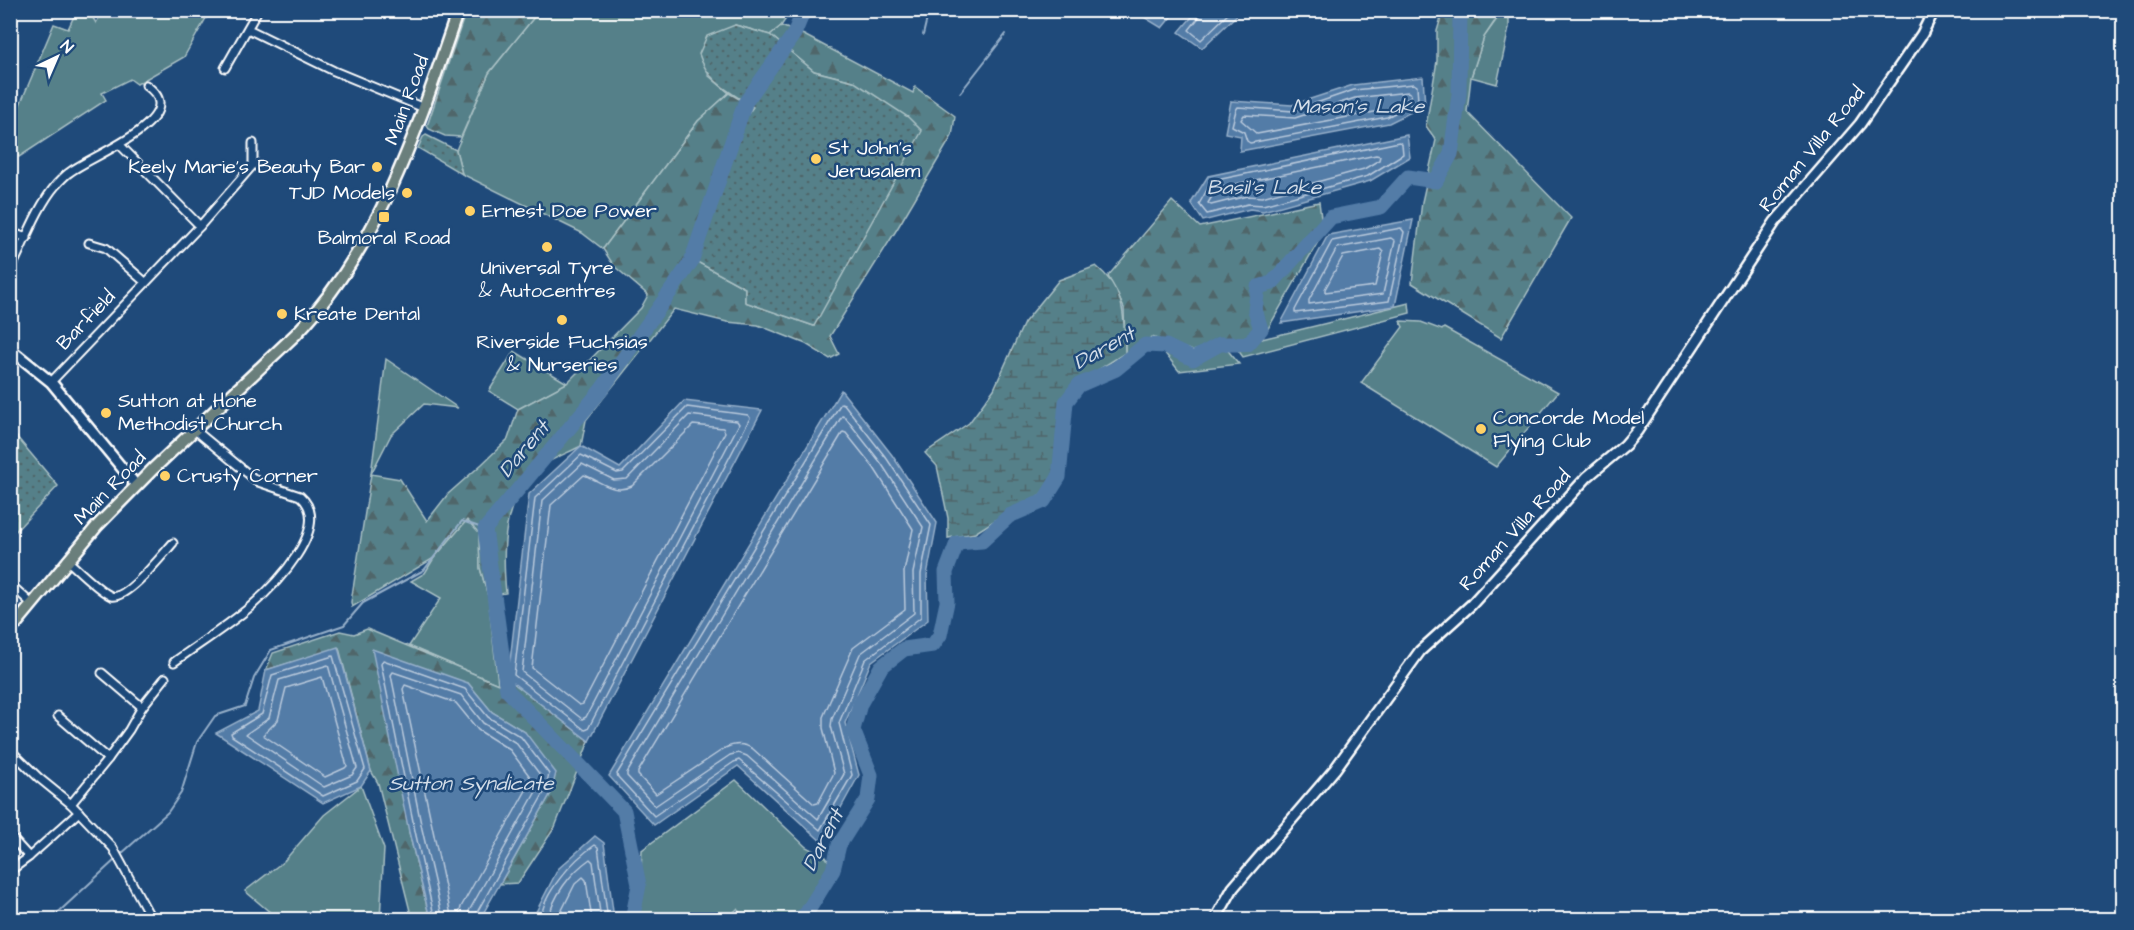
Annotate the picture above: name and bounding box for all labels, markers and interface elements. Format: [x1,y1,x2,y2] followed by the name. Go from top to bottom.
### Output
[27,27,87,87] north arrow
[55,36,78,58] text: N
[378,51,436,149] street label: Main Road
[1752,80,1872,218] street label: Roman Villa Road
[1292,92,1426,121] water label: Mason's Lake
[828,134,921,185] place label: St John's Jerusalem
[809,152,823,166] marker: St John's Jerusalem
[128,153,365,182] place label: Keely Marie's Beauty Bar
[370,160,384,174] marker: Keely Marie's Beauty Bar
[1207,173,1323,202] water label: Basil's Lake
[289,179,395,207] place label: TJD Models
[400,186,414,200] marker: TJD Models
[482,197,657,225] place label: Ernest Doe Power
[463,204,477,218] marker: Ernest Doe Power
[377,210,391,224] marker: Balmoral Road
[318,224,450,252] place label: Balmoral Road
[540,240,554,254] marker: Universal Tyre & Autocentres
[478,254,616,305] place label: Universal Tyre & Autocentres
[50,283,122,357] street label: Barfield
[294,300,420,328] place label: Kreate Dental
[275,307,289,321] marker: Kreate Dental
[555,313,569,327] marker: Riverside Fuchsias & Nurseries
[1068,318,1142,377] water label: Darent
[476,328,648,379] place label: Riverside Fuchsias & Nurseries
[118,387,282,438] place label: Sutton at Hone Methodist Church
[1493,404,1644,456] place label: Concorde Model Flying Club
[99,406,113,420] marker: Sutton at Hone Methodist Church
[492,412,558,484] water label: Darent
[1474,422,1488,436] marker: Concorde Model Flying Club
[67,445,153,531] street label: Main Road
[177,462,318,491] place label: Crusty Corner
[1453,463,1577,597] street label: Roman Villa Road
[158,469,172,483] marker: Crusty Corner
[388,769,555,799] water label: Sutton Syndicate
[795,802,852,876] water label: Darent

